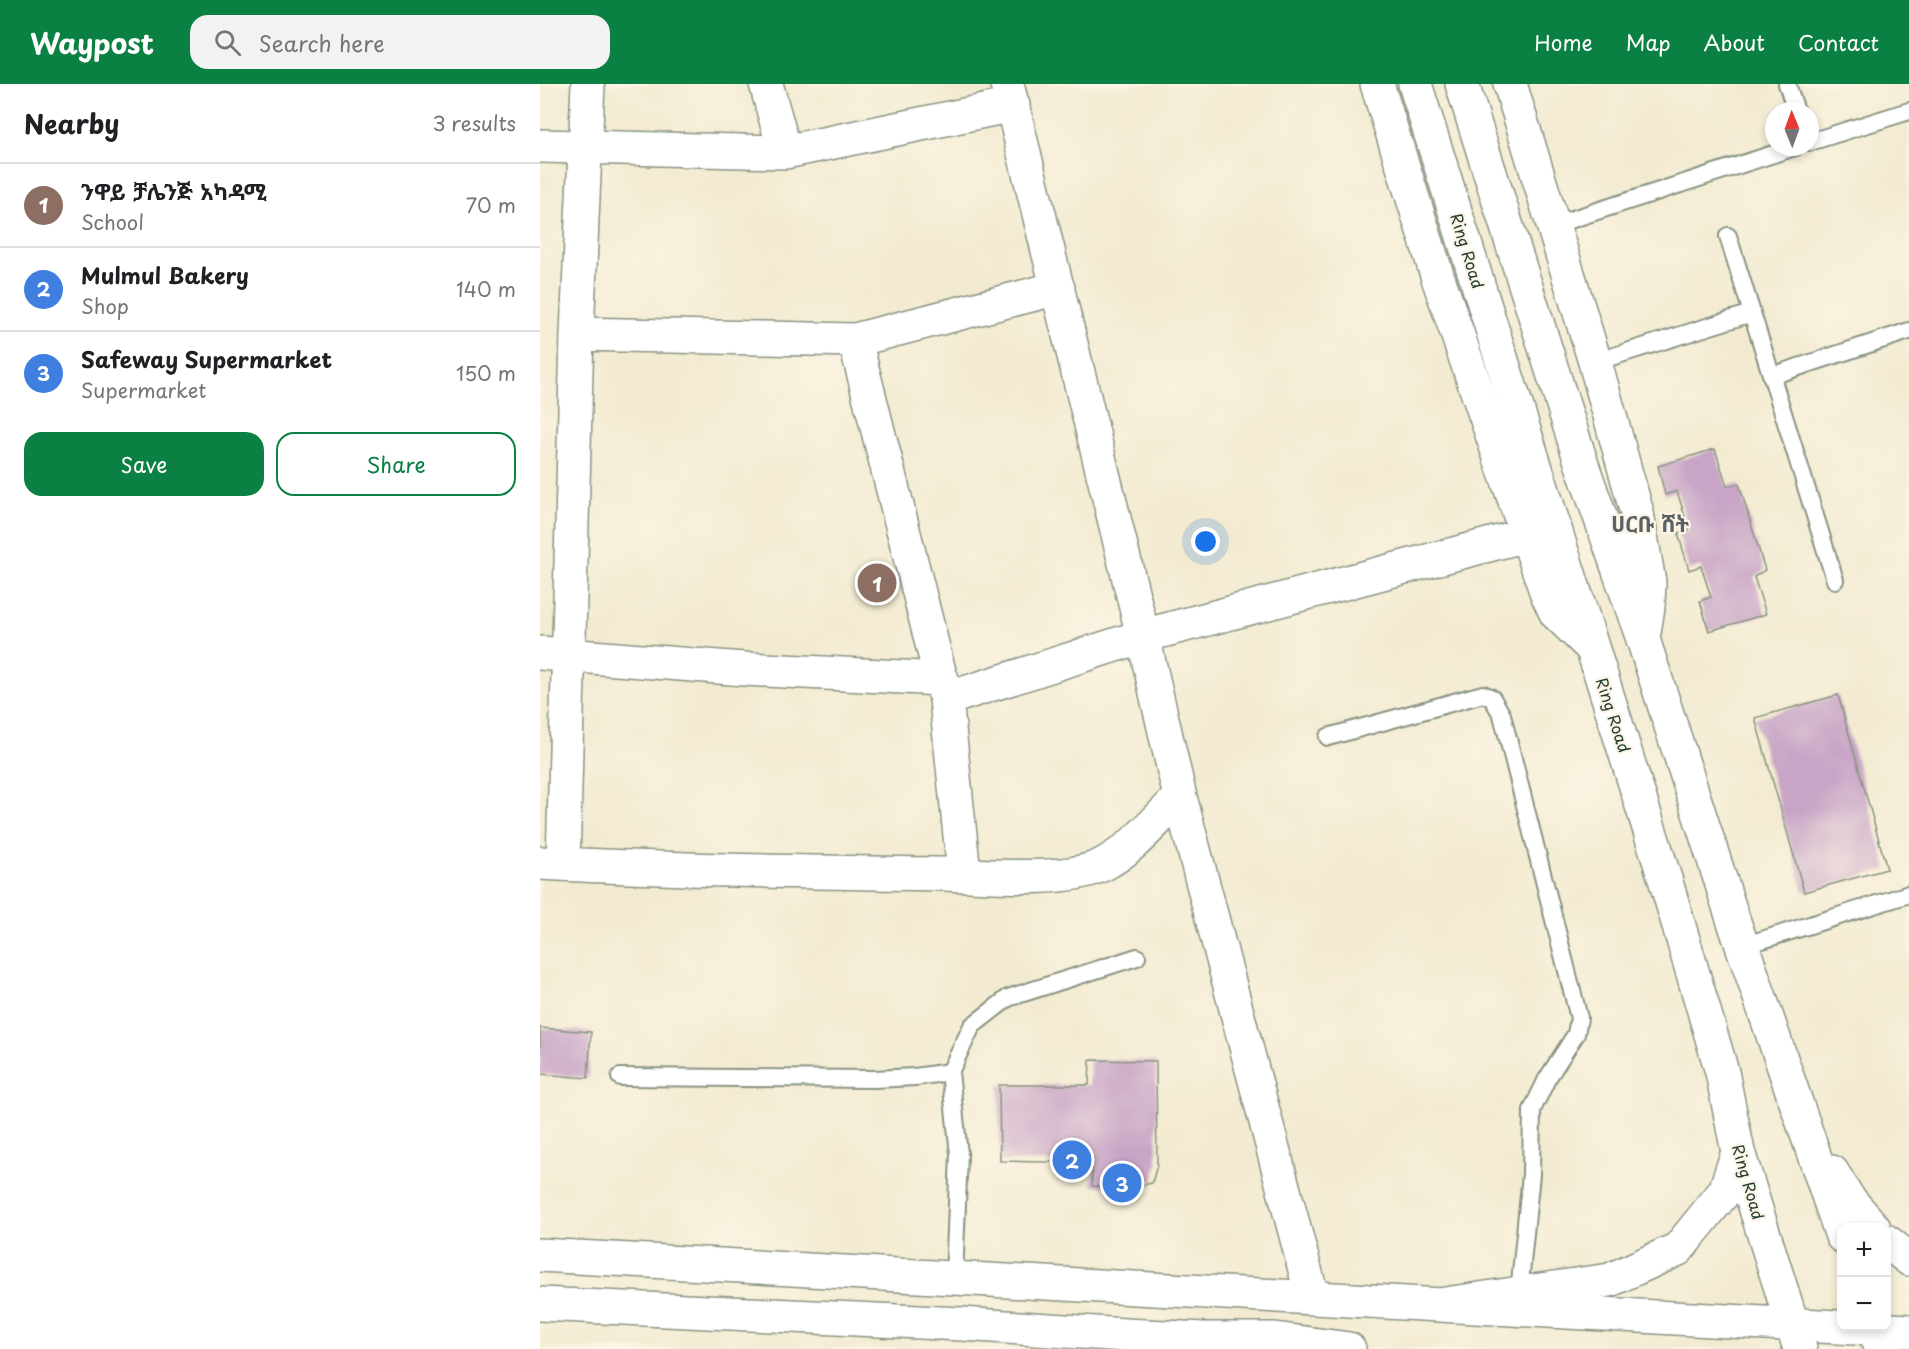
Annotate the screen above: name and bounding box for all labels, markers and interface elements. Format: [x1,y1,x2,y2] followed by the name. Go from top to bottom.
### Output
[190,15,610,69] search box
[30,21,154,64] text: Waypost
[211,26,244,59] icon: search
[259,26,385,59] text: Search here
[1534,26,1593,58] text: Home
[1626,26,1671,58] text: Map
[1704,26,1765,58] text: About
[1798,26,1879,58] text: Contact
[1765,102,1819,156] north arrow
[24,104,119,143] text: Nearby
[433,108,516,138] text: 3 results
[81,174,267,207] text: ንዋይ ቻሌንጅ አካዳሚ
[39,190,48,220] text: 1
[466,190,516,220] text: 70 m
[81,207,144,237] text: School
[1445,210,1491,291] street label: Ring Road
[81,258,249,291] text: Mulmul Bakery
[36,274,51,304] text: 2
[456,274,516,304] text: 140 m
[81,291,129,321] text: Shop
[81,342,332,375] text: Safeway Supermarket
[37,358,50,388] text: 3
[456,358,516,388] text: 150 m
[81,375,207,405] text: Supermarket
[24,432,264,496] button: Save
[276,432,516,496] button: Share
[1611,506,1689,539] district label: ሀርቡ ሸት
[1191,527,1220,556] your location
[858,560,896,606] pin: 1
[1591,674,1637,755] street label: Ring Road
[1052,1138,1092,1182] pin: 2
[1727,1141,1771,1222] street label: Ring Road
[1102,1160,1142,1206] pin: 3
[1837,1223,1891,1331] map controls
[1837,1223,1891,1277] button: +
[1837,1277,1891,1331] button: −

